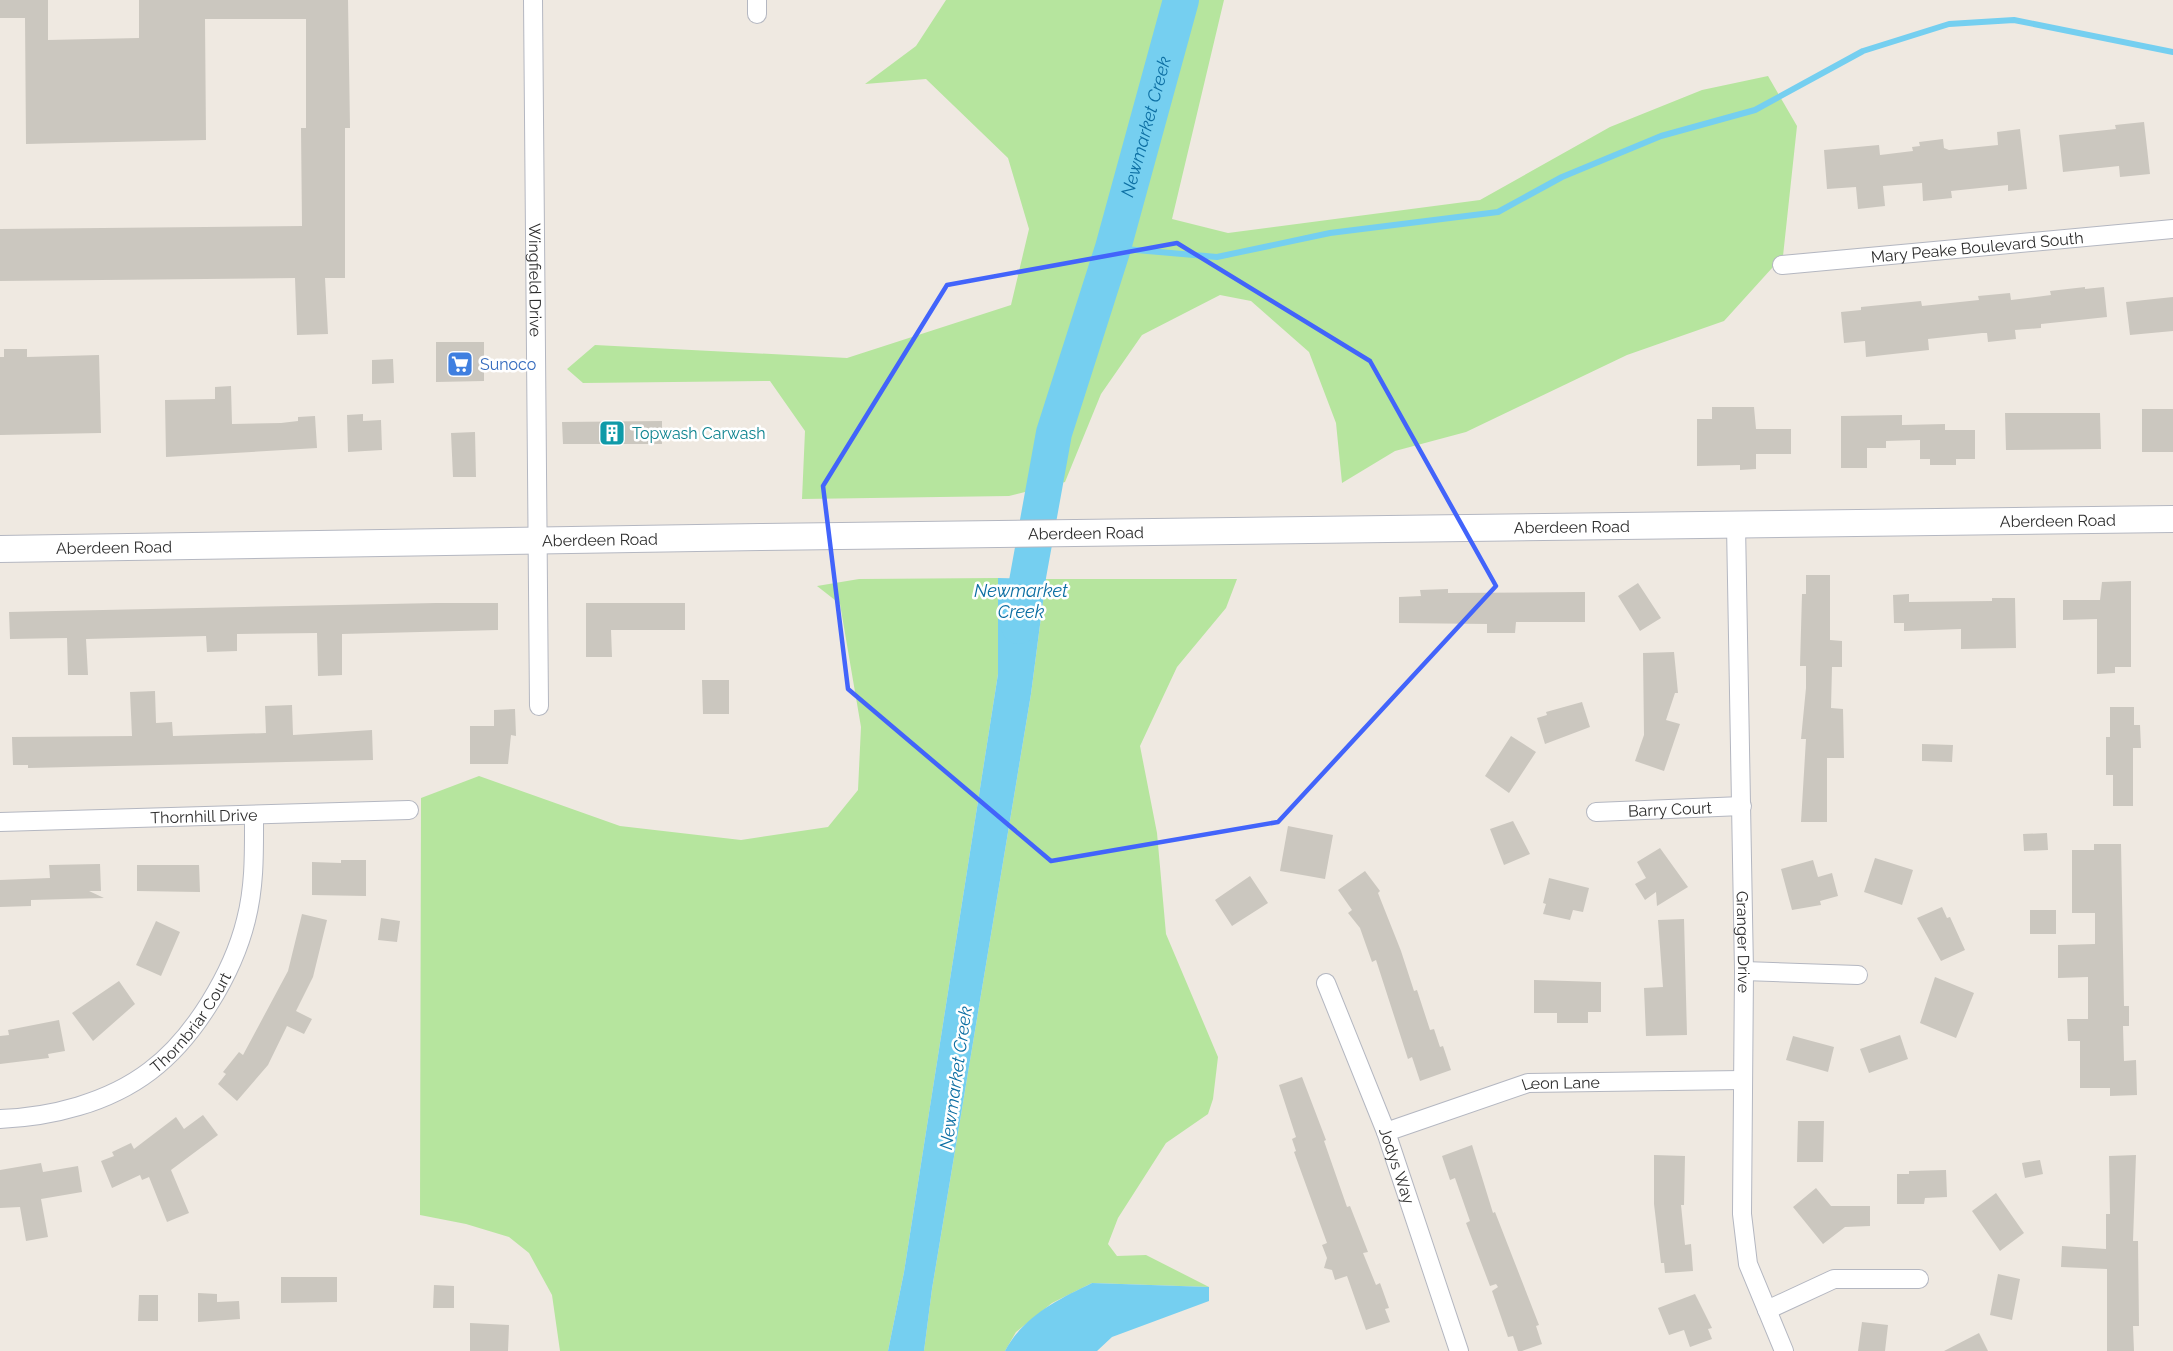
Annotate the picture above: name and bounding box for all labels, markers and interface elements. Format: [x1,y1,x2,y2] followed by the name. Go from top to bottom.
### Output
[1116,54,1175,199] water label: Newmarket Creek
[525,223,545,337] street label: Wingfield Drive
[1870,228,2084,267] street label: Mary Peake Boulevard South
[445,349,475,379] supermarket icon: Sunoco
[480,355,536,374] place label: Sunoco
[597,418,627,448] building icon: Topwash Carwash
[632,424,766,443] place label: Topwash Carwash
[2000,511,2116,531] street label: Aberdeen Road
[1514,517,1630,537] street label: Aberdeen Road
[1028,523,1144,544] street label: Aberdeen Road
[542,530,658,550] street label: Aberdeen Road
[56,537,172,558] street label: Aberdeen Road
[974,580,1068,622] water label: Newmarket Creek
[1628,798,1713,821] street label: Barry Court
[150,805,258,828] street label: Thornhill Drive
[1733,891,1753,993] street label: Granger Drive
[147,969,235,1077] street label: Thornbriar Court
[935,1004,976,1151] water label: Newmarket Creek
[1519,1073,1600,1095] street label: Leon Lane
[1375,1124,1418,1207] street label: Jodys Way

